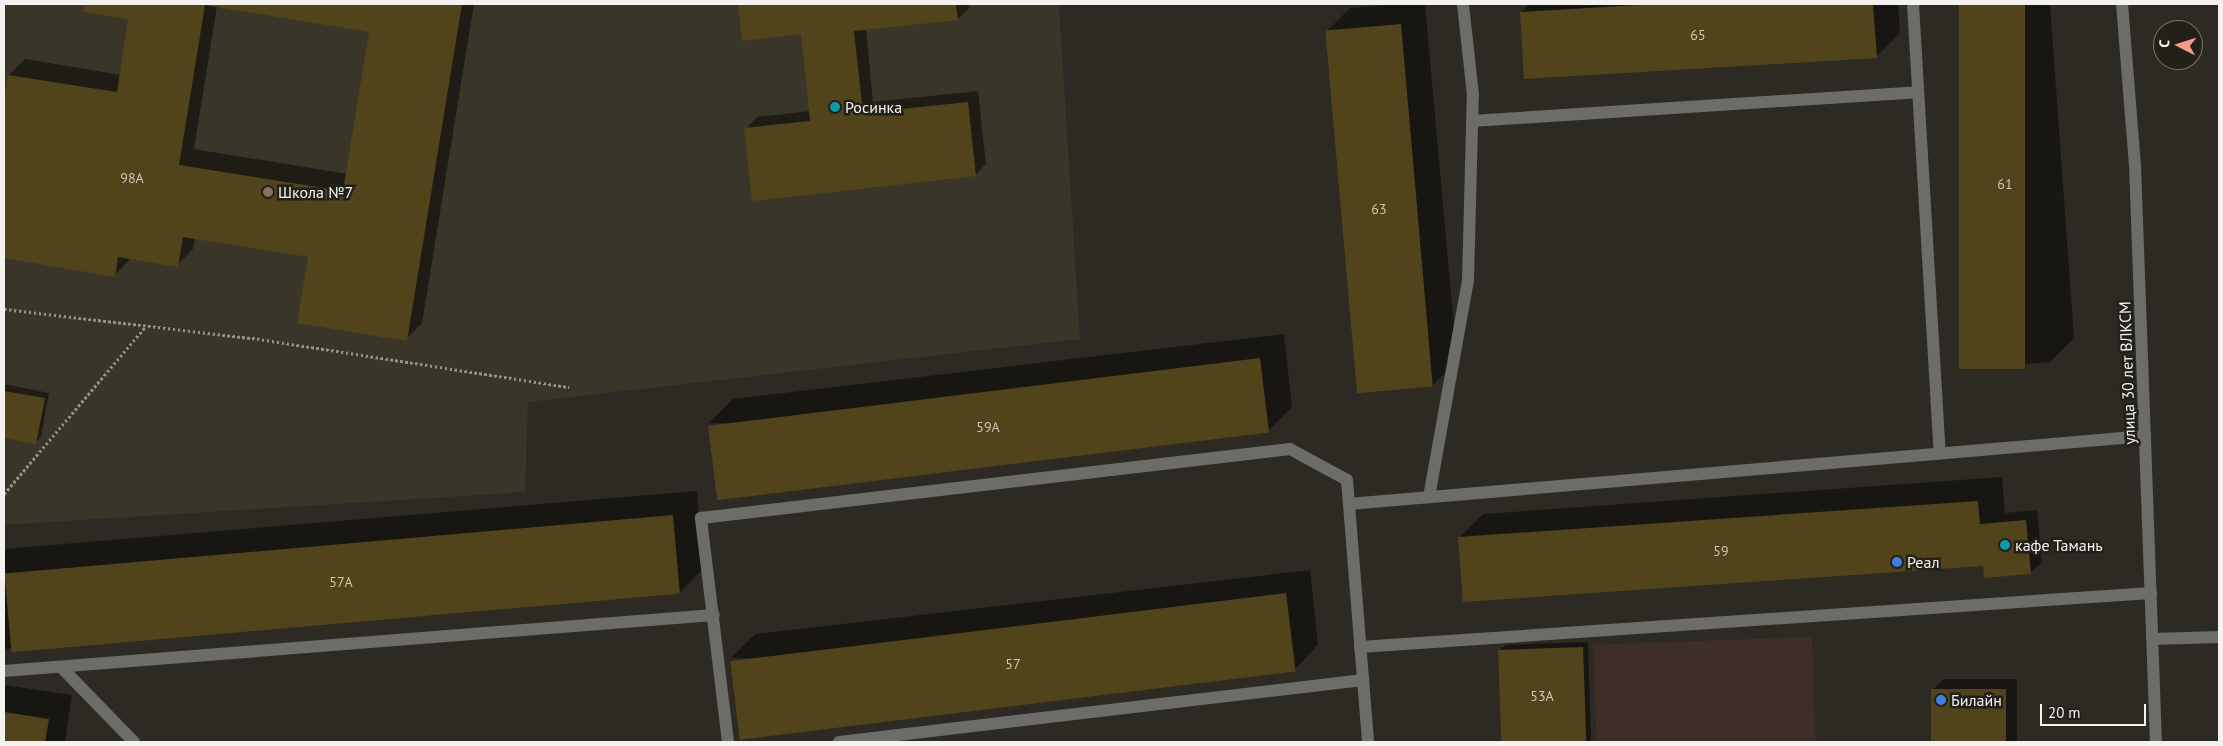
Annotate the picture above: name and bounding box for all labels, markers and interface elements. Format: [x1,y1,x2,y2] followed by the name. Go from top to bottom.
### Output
[2153,20,2203,70] north arrow
[1690,27,1706,43] house number: 65
[2155,39,2173,48] text: С
[845,97,902,117] place label: Росинка
[829,101,841,113] marker: Росинка
[120,170,144,186] house number: 98А
[1997,176,2013,192] house number: 61
[278,182,353,202] place label: Школа №7
[262,186,274,198] marker: Школа №7
[1371,201,1387,217] house number: 63
[2115,301,2139,445] street label: улица 30 лет ВЛКСМ
[976,419,1000,435] house number: 59А
[2015,535,2103,555] place label: кафе Тамань
[1999,539,2011,551] marker: кафе Тамань
[1713,543,1729,559] house number: 59
[1907,552,1939,572] place label: Реал
[1891,556,1903,568] marker: Реал
[329,574,353,590] house number: 57А
[1005,656,1021,672] house number: 57
[1530,688,1554,704] house number: 53А
[1951,690,2002,710] place label: Билайн
[1935,694,1947,706] marker: Билайн
[2043,694,2149,726] scale bar
[2048,703,2081,722] text: 20 m

